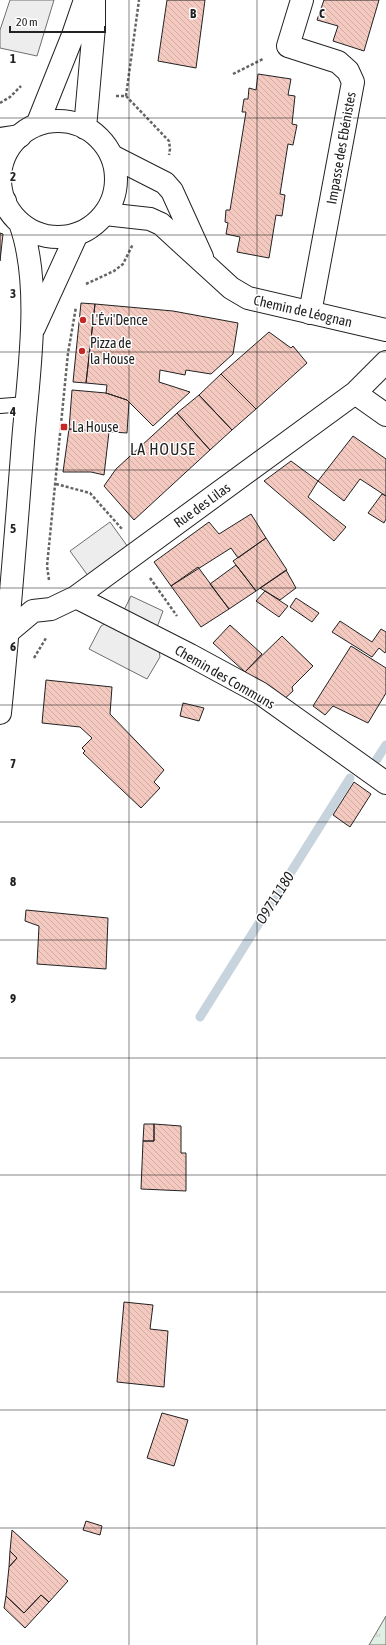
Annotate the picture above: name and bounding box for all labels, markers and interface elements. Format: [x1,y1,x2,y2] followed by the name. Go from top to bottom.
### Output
[190,6,197,21] text: B
[319,6,325,21] text: C
[10,8,105,34] scale bar
[16,15,38,29] text: 20 m
[10,51,16,66] text: 1
[323,90,359,205] street label: Impasse des Ebénistes
[10,169,16,184] text: 2
[10,286,16,301] text: 3
[252,292,354,330] street label: Chemin de Léognan
[91,312,148,328] place label: L'Évi'Dence
[78,315,88,325] marker: L'Évi'Dence
[90,335,135,367] place label: Pizza de la House
[77,346,87,356] marker: Pizza de la House
[9,404,16,419] text: 4
[72,419,119,435] place label: La House
[59,422,69,432] marker: La House
[130,440,196,458] district label: LA HOUSE
[171,479,233,531] street label: Rue des Lilas
[10,521,16,536] text: 5
[10,639,16,654] text: 6
[172,642,278,712] street label: Chemin des Communs
[10,756,16,771] text: 7
[252,869,297,927] water label: O9711180
[10,874,16,889] text: 8
[10,991,16,1006] text: 9

